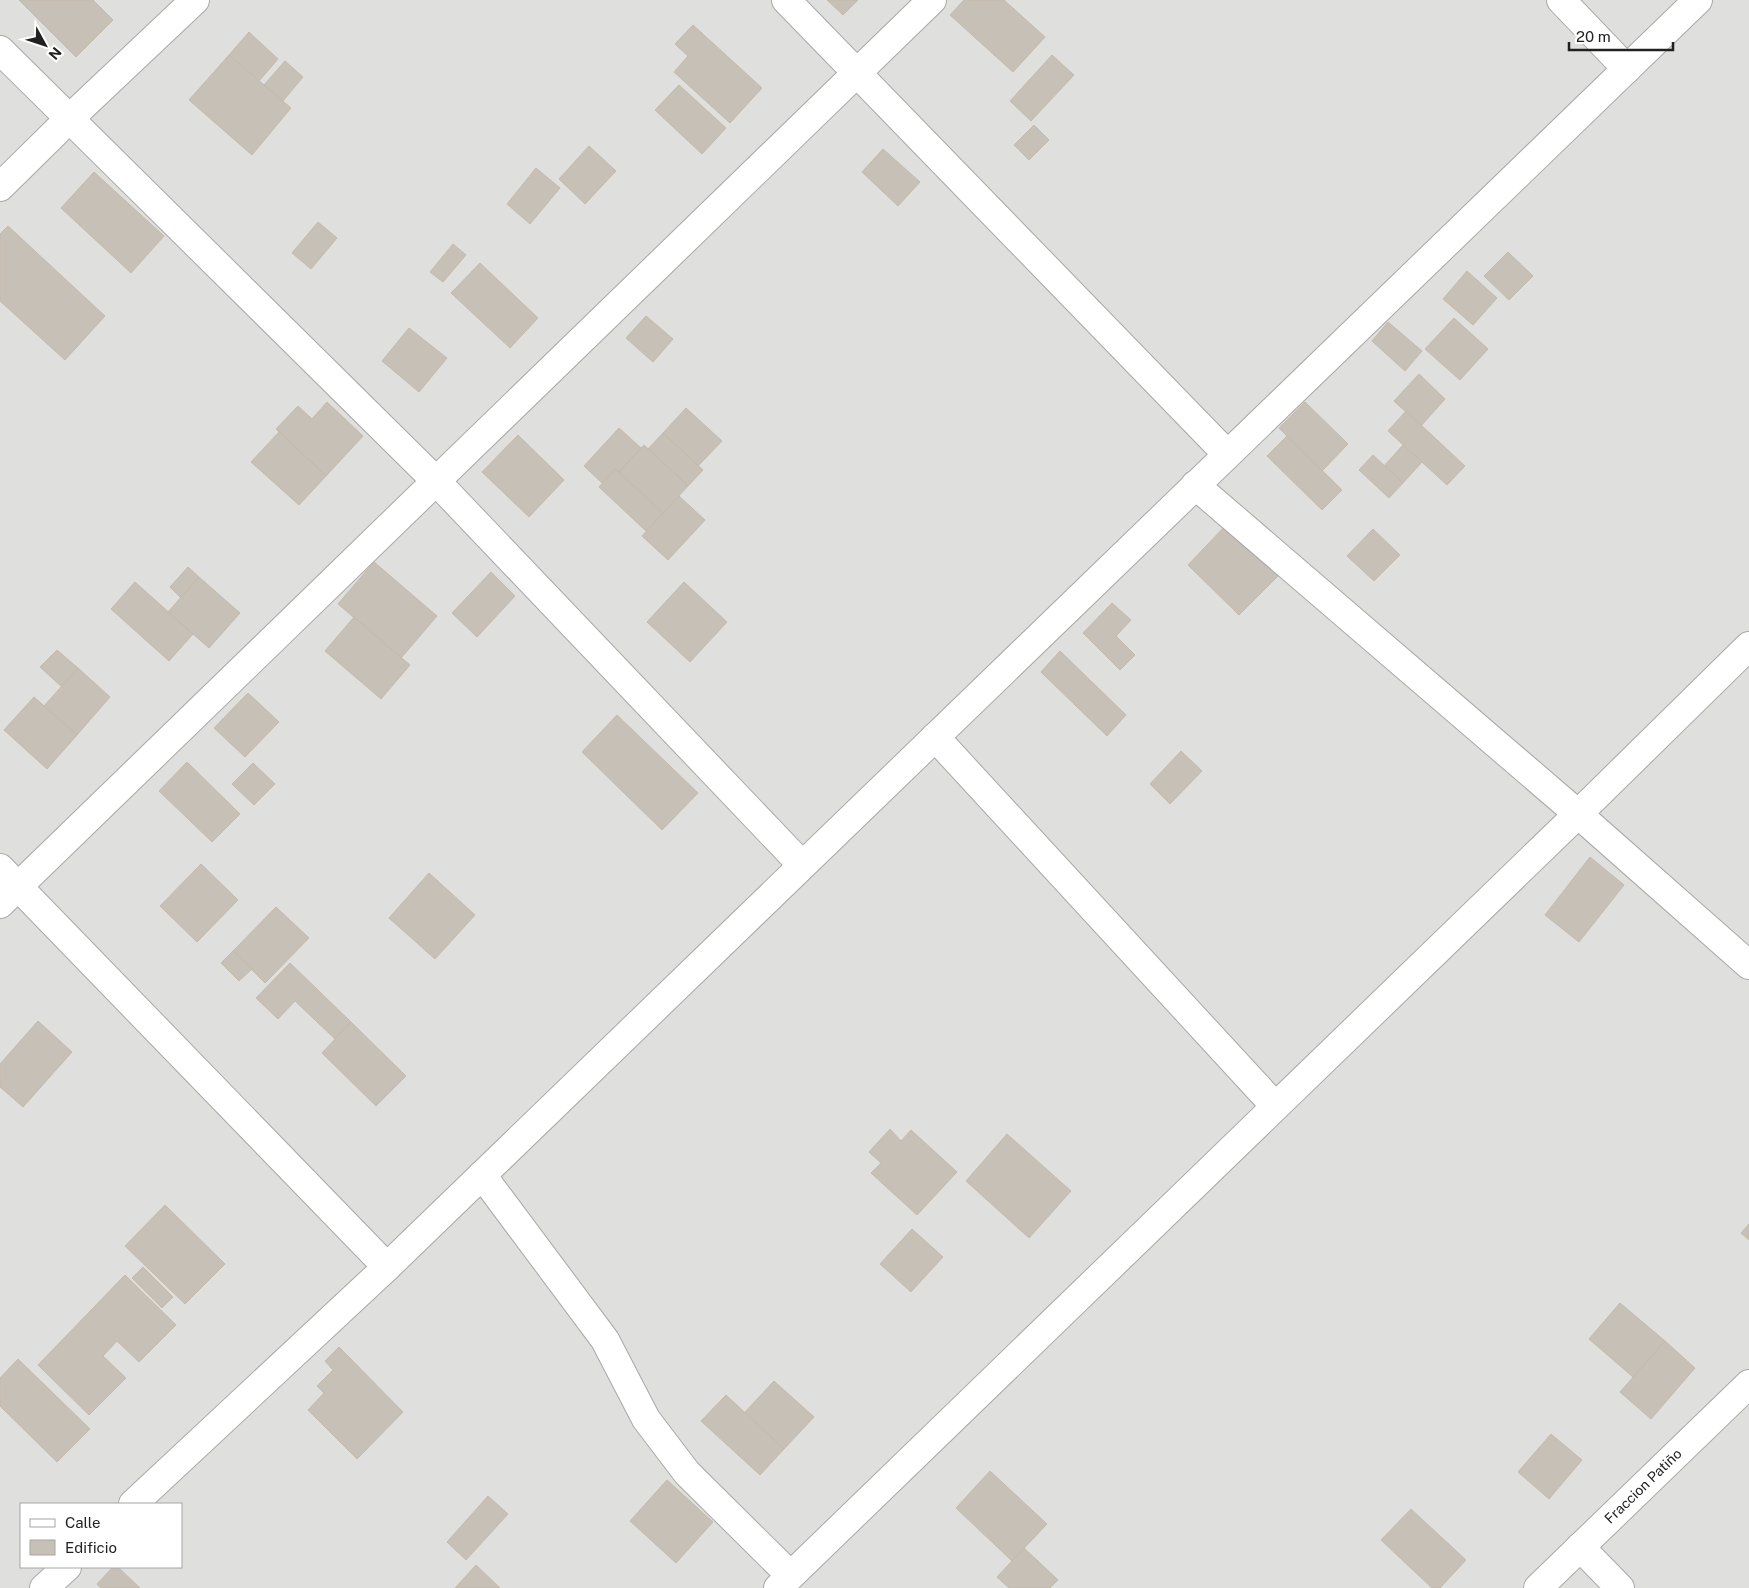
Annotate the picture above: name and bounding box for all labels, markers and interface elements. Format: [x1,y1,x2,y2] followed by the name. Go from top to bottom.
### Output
[20,20,70,70] north arrow
[1569,20,1673,52] scale bar
[1576,28,1611,45] text: 20 m
[45,44,65,63] text: N
[1601,1445,1685,1527] street label: Fraccion Patiño
[20,1503,182,1568] legend
[65,1514,101,1531] text: Calle
[65,1539,117,1556] text: Edificio

